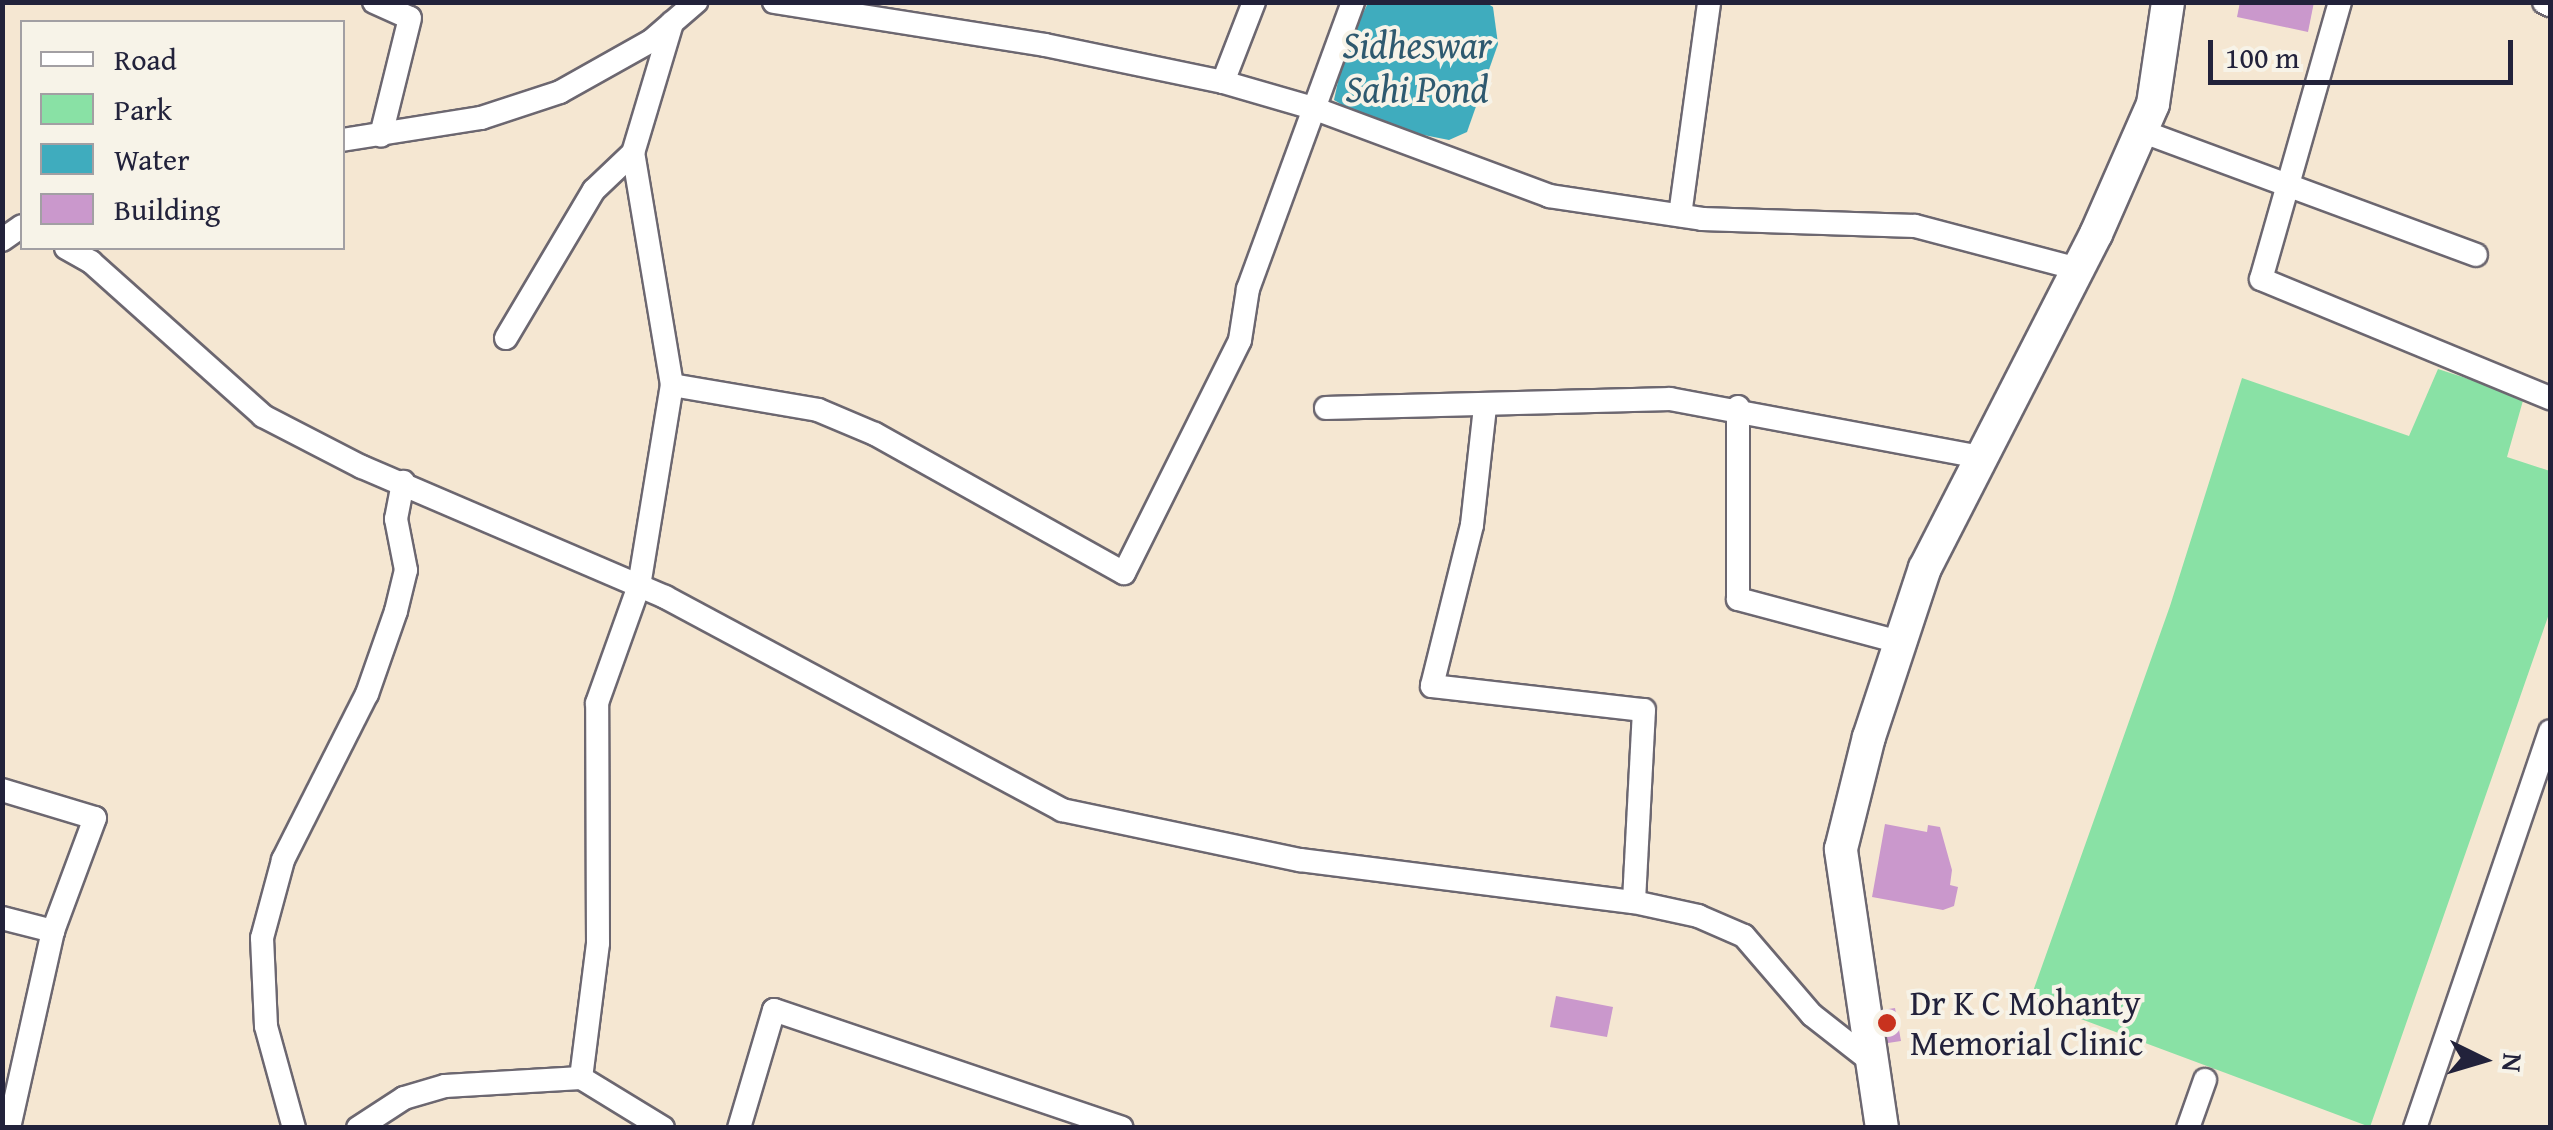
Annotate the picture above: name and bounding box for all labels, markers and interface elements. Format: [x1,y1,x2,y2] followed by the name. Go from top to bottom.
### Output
[20,20,345,250] legend
[2213,20,2518,82] scale bar
[1342,22,1492,111] water label: Sidheswar Sahi Pond
[2225,35,2299,79] text: 100 m
[114,37,177,81] text: Road
[114,87,172,131] text: Park
[114,137,190,181] text: Water
[114,187,220,231] text: Building
[1910,982,2144,1064] place label: Dr K C Mohanty Memorial Clinic
[1874,1010,1900,1036] marker: Dr K C Mohanty Memorial Clinic
[2433,1010,2533,1110] north arrow
[2492,1052,2535,1074] text: N

